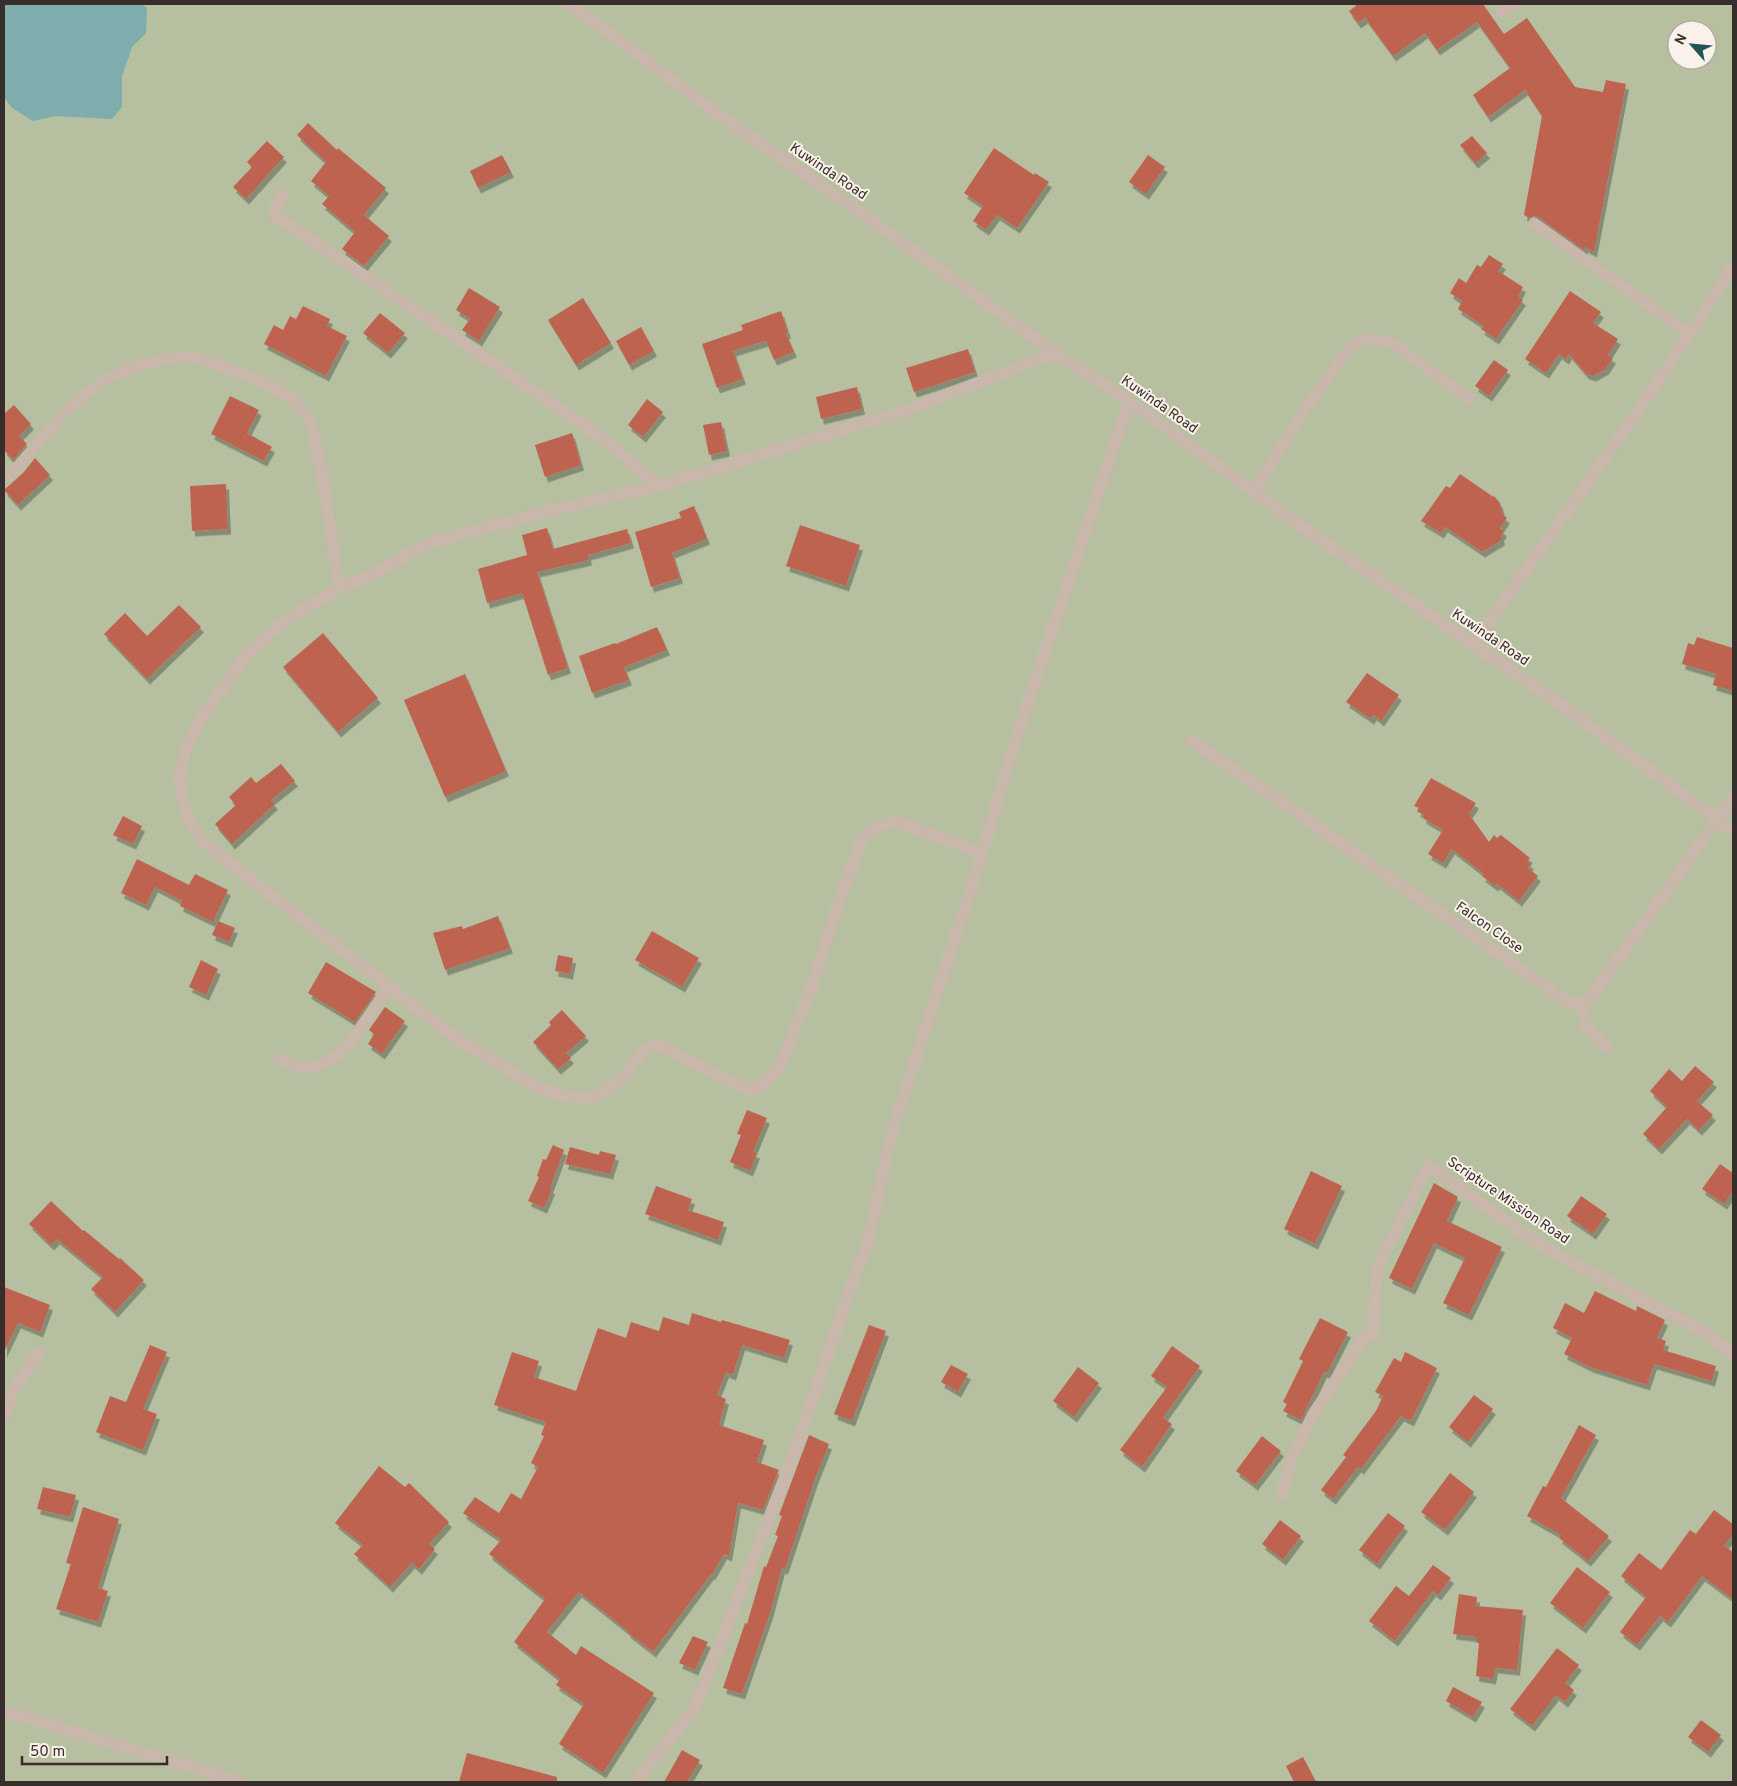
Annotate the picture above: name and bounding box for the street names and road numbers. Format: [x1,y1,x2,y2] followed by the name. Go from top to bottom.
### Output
[786,140,870,204] street label: Kuwinda Road
[1117,372,1201,438] street label: Kuwinda Road
[1448,606,1532,670] street label: Kuwinda Road
[1452,899,1526,957] street label: Falcon Close
[1444,1154,1572,1248] street label: Scripture Mission Road

